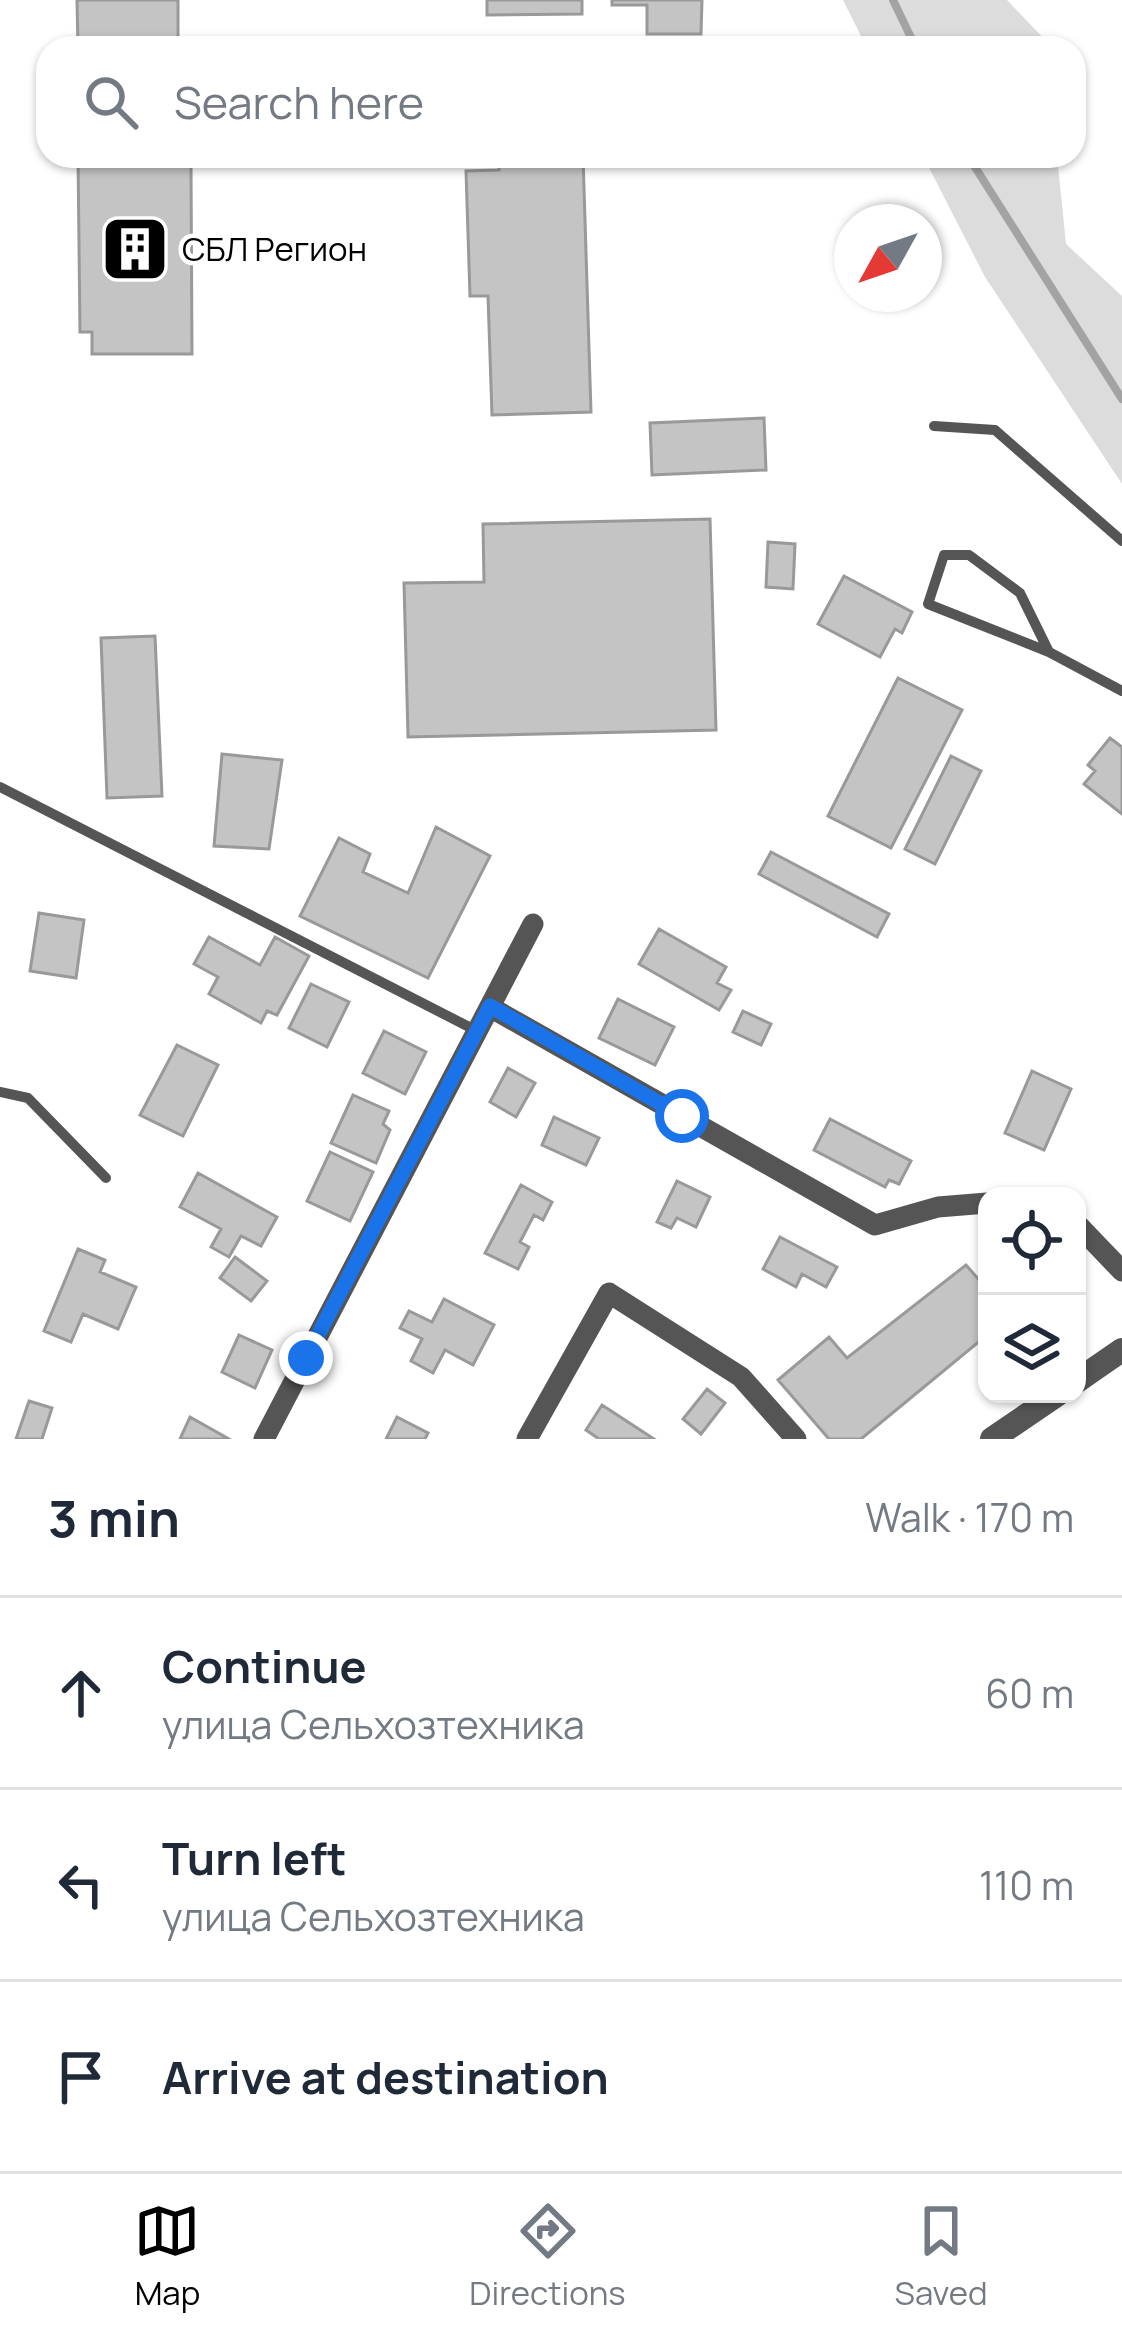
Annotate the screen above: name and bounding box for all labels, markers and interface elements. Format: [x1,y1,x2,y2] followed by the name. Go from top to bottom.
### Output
[36,36,1086,168] search box
[78,69,144,135] icon: search
[174,71,424,133] text: Search here
[834,204,942,312] north arrow
[100,214,170,284] building icon: СБЛ Регион
[182,226,367,271] place label: СБЛ Регион
[655,1089,709,1143] route start
[978,1187,1086,1403] map controls
[978,1187,1086,1295] button: locate
[978,1295,1086,1403] button: layers
[279,1331,333,1385] route end
[48,1483,180,1552] text: 3 min
[865,1490,1074,1544] text: Walk · 170 m
[162,1635,367,1697] text: Continue
[48,1660,114,1726] icon: ahead
[985,1666,1074,1720] text: 60 m
[162,1697,585,1751] text: улица Сельхозтехника
[162,1827,347,1889] text: Turn left
[48,1852,114,1918] icon: left
[979,1858,1074,1912] text: 110 m
[162,1889,585,1943] text: улица Сельхозтехника
[48,2044,114,2110] icon: arrive
[162,2046,609,2108] text: Arrive at destination
[134,2198,200,2315] tab: Map
[469,2198,626,2315] tab: Directions
[895,2198,988,2315] tab: Saved

